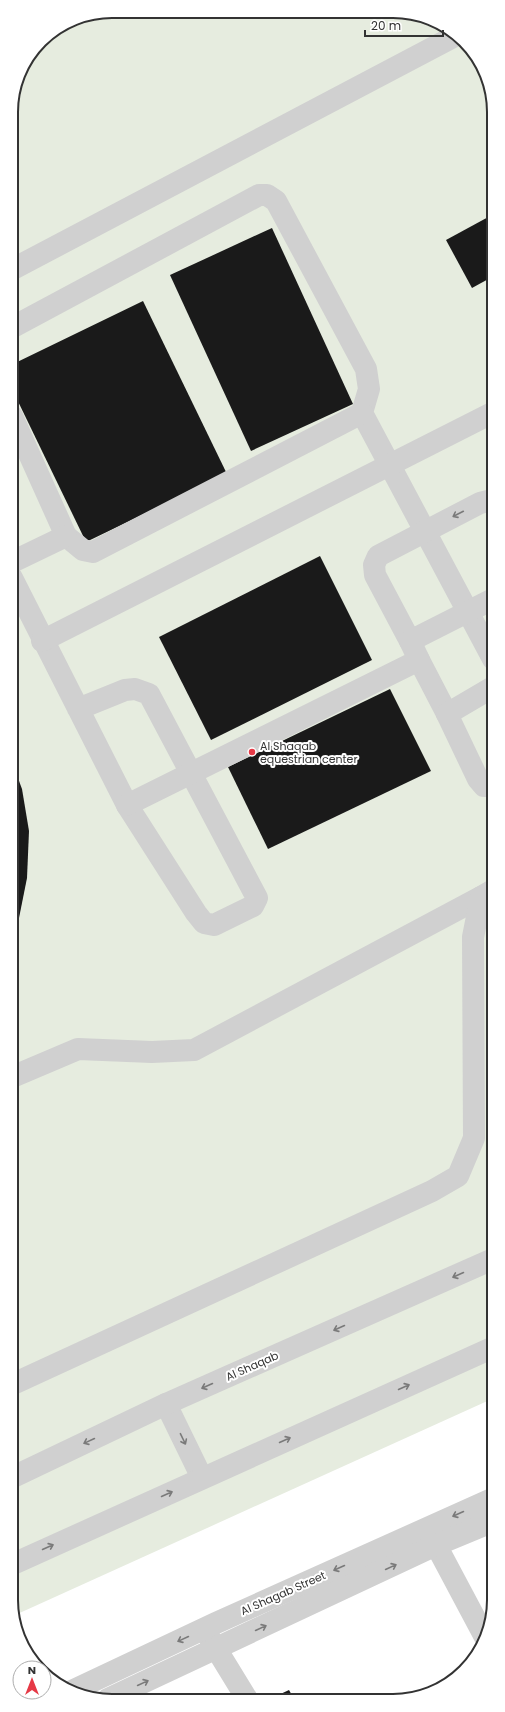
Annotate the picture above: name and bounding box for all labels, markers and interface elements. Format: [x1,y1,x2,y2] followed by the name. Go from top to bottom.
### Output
[365,12,443,38] scale bar
[371,17,401,34] text: 20 m
[452,511,464,518] one-way arrow
[260,738,358,767] place label: Al Shaqab equestrian center
[247,747,257,757] marker: Al Shaqab equestrian center
[452,1272,464,1279] one-way arrow
[333,1325,345,1332] one-way arrow
[223,1347,281,1385] street label: Al Shaqab
[202,1383,214,1390] one-way arrow
[397,1383,409,1390] one-way arrow
[180,1433,187,1445] one-way arrow
[279,1436,291,1443] one-way arrow
[84,1438,96,1445] one-way arrow
[160,1490,172,1497] one-way arrow
[452,1511,464,1518] one-way arrow
[42,1543,54,1551] one-way arrow
[385,1563,397,1570] one-way arrow
[334,1564,346,1572] one-way arrow
[238,1567,328,1619] street label: Al Shagab Street
[255,1624,267,1631] one-way arrow
[177,1636,189,1643] one-way arrow
[12,1660,52,1700] north arrow
[28,1662,36,1678] text: N
[137,1679,149,1686] one-way arrow

